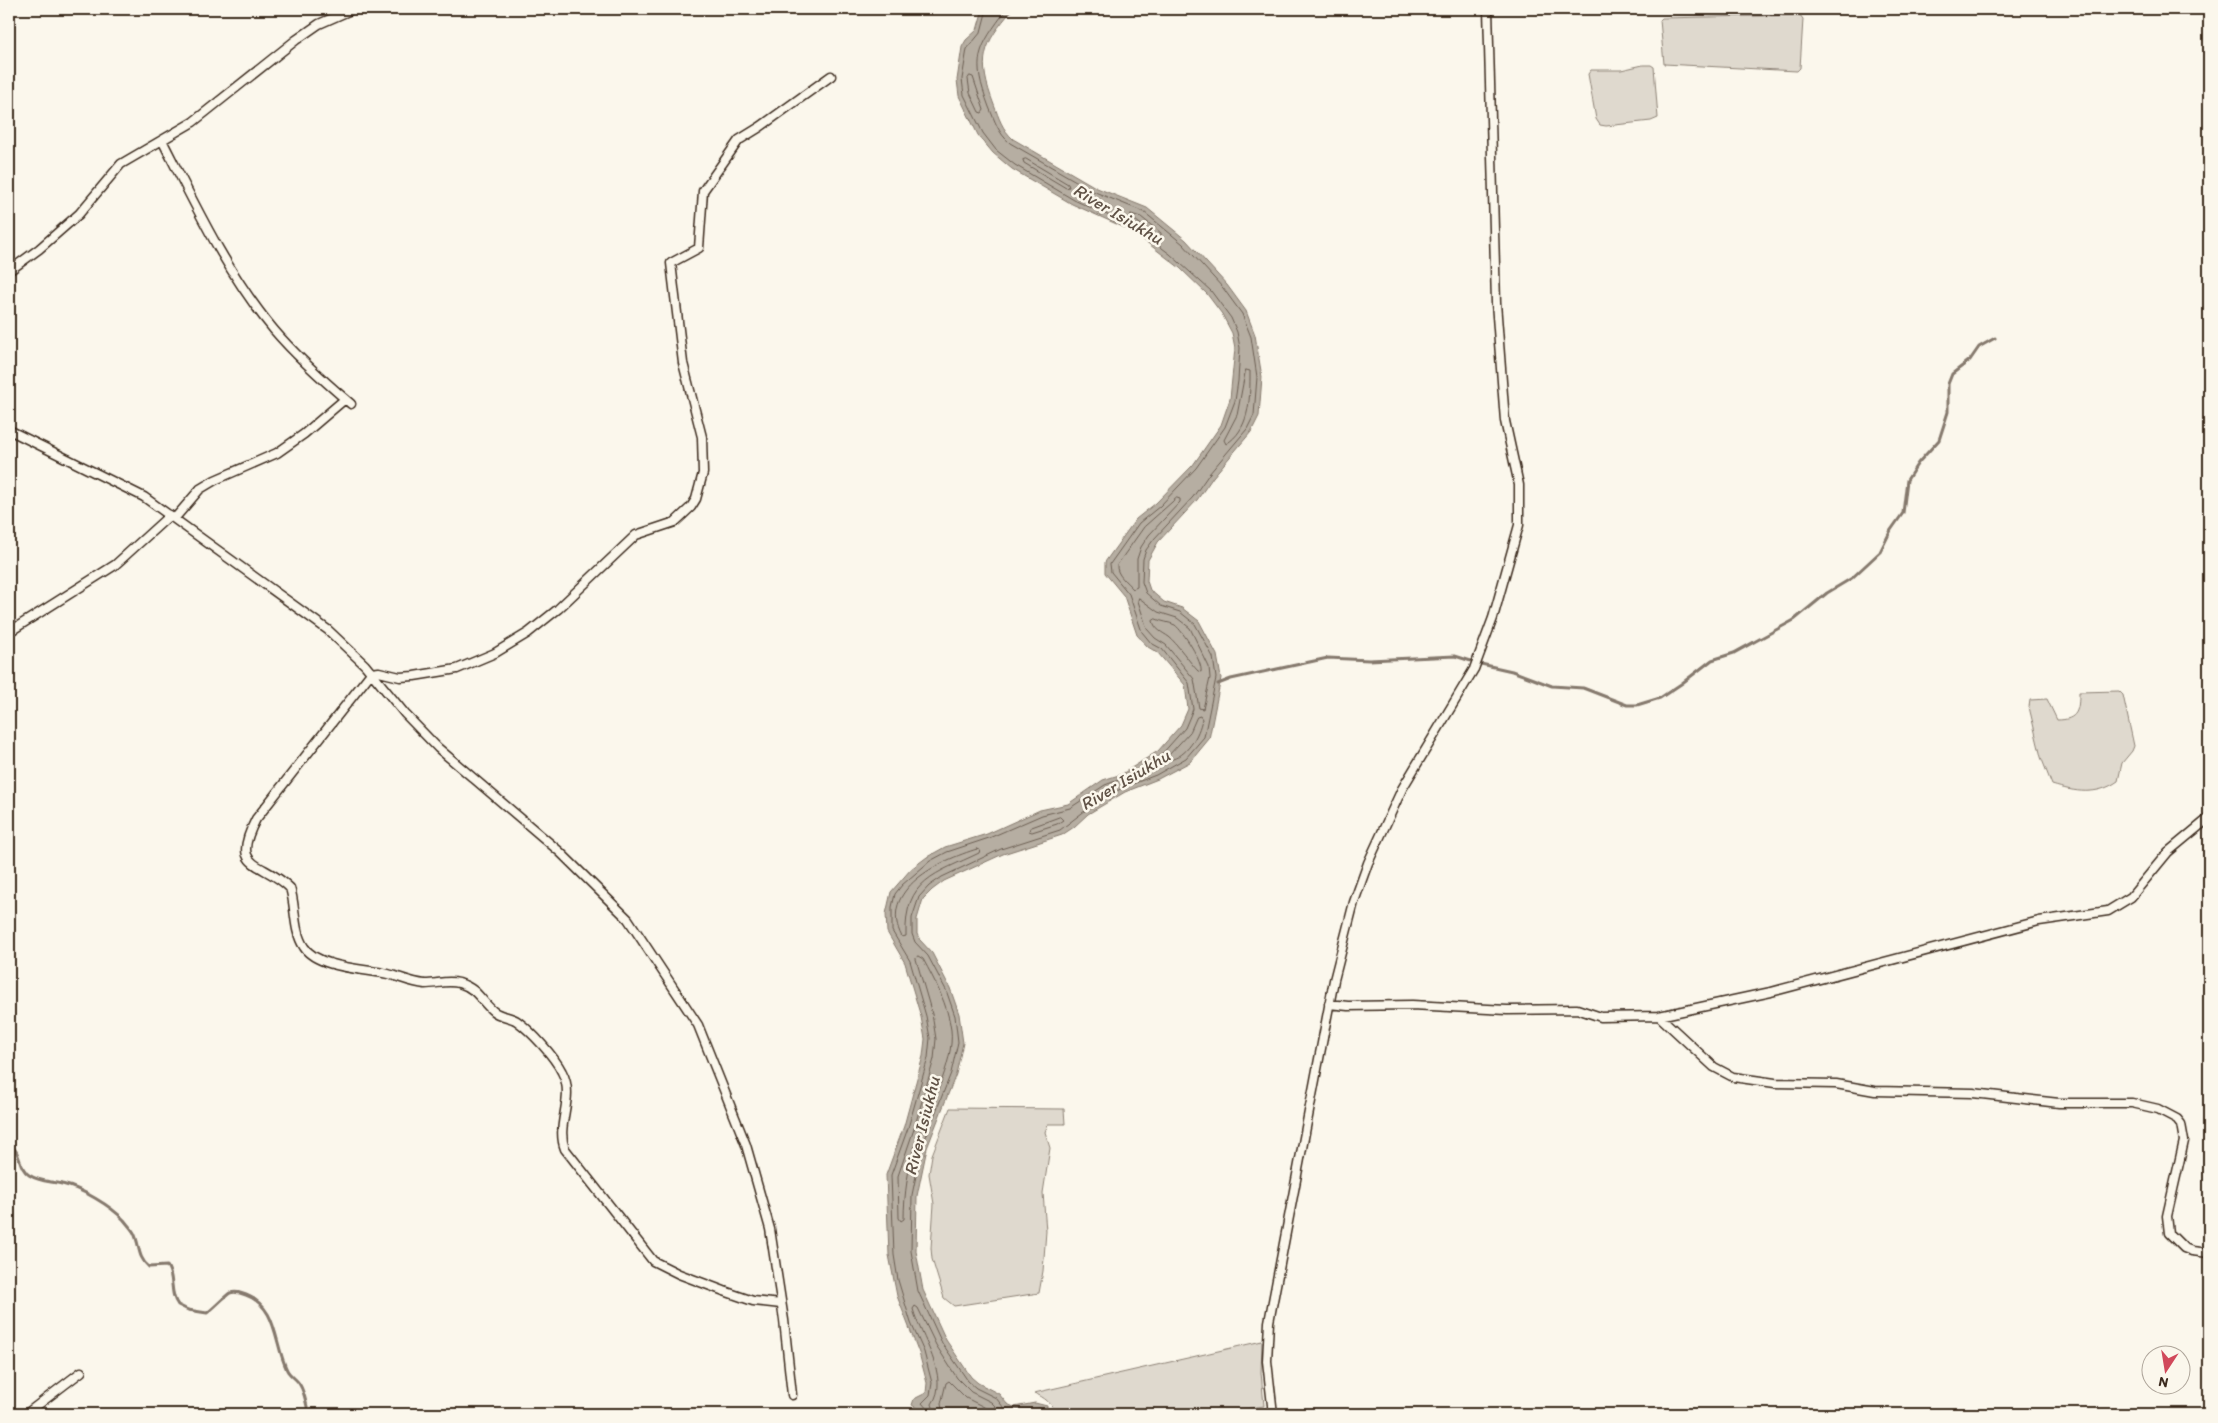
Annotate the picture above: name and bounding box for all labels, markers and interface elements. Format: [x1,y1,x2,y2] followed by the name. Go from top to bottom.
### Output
[1069,179,1167,249] water label: River Isiukhu
[1076,745,1174,815] water label: River Isiukhu
[899,1074,945,1178] water label: River Isiukhu
[2140,1346,2190,1396] north arrow
[2157,1373,2170,1392] text: N

